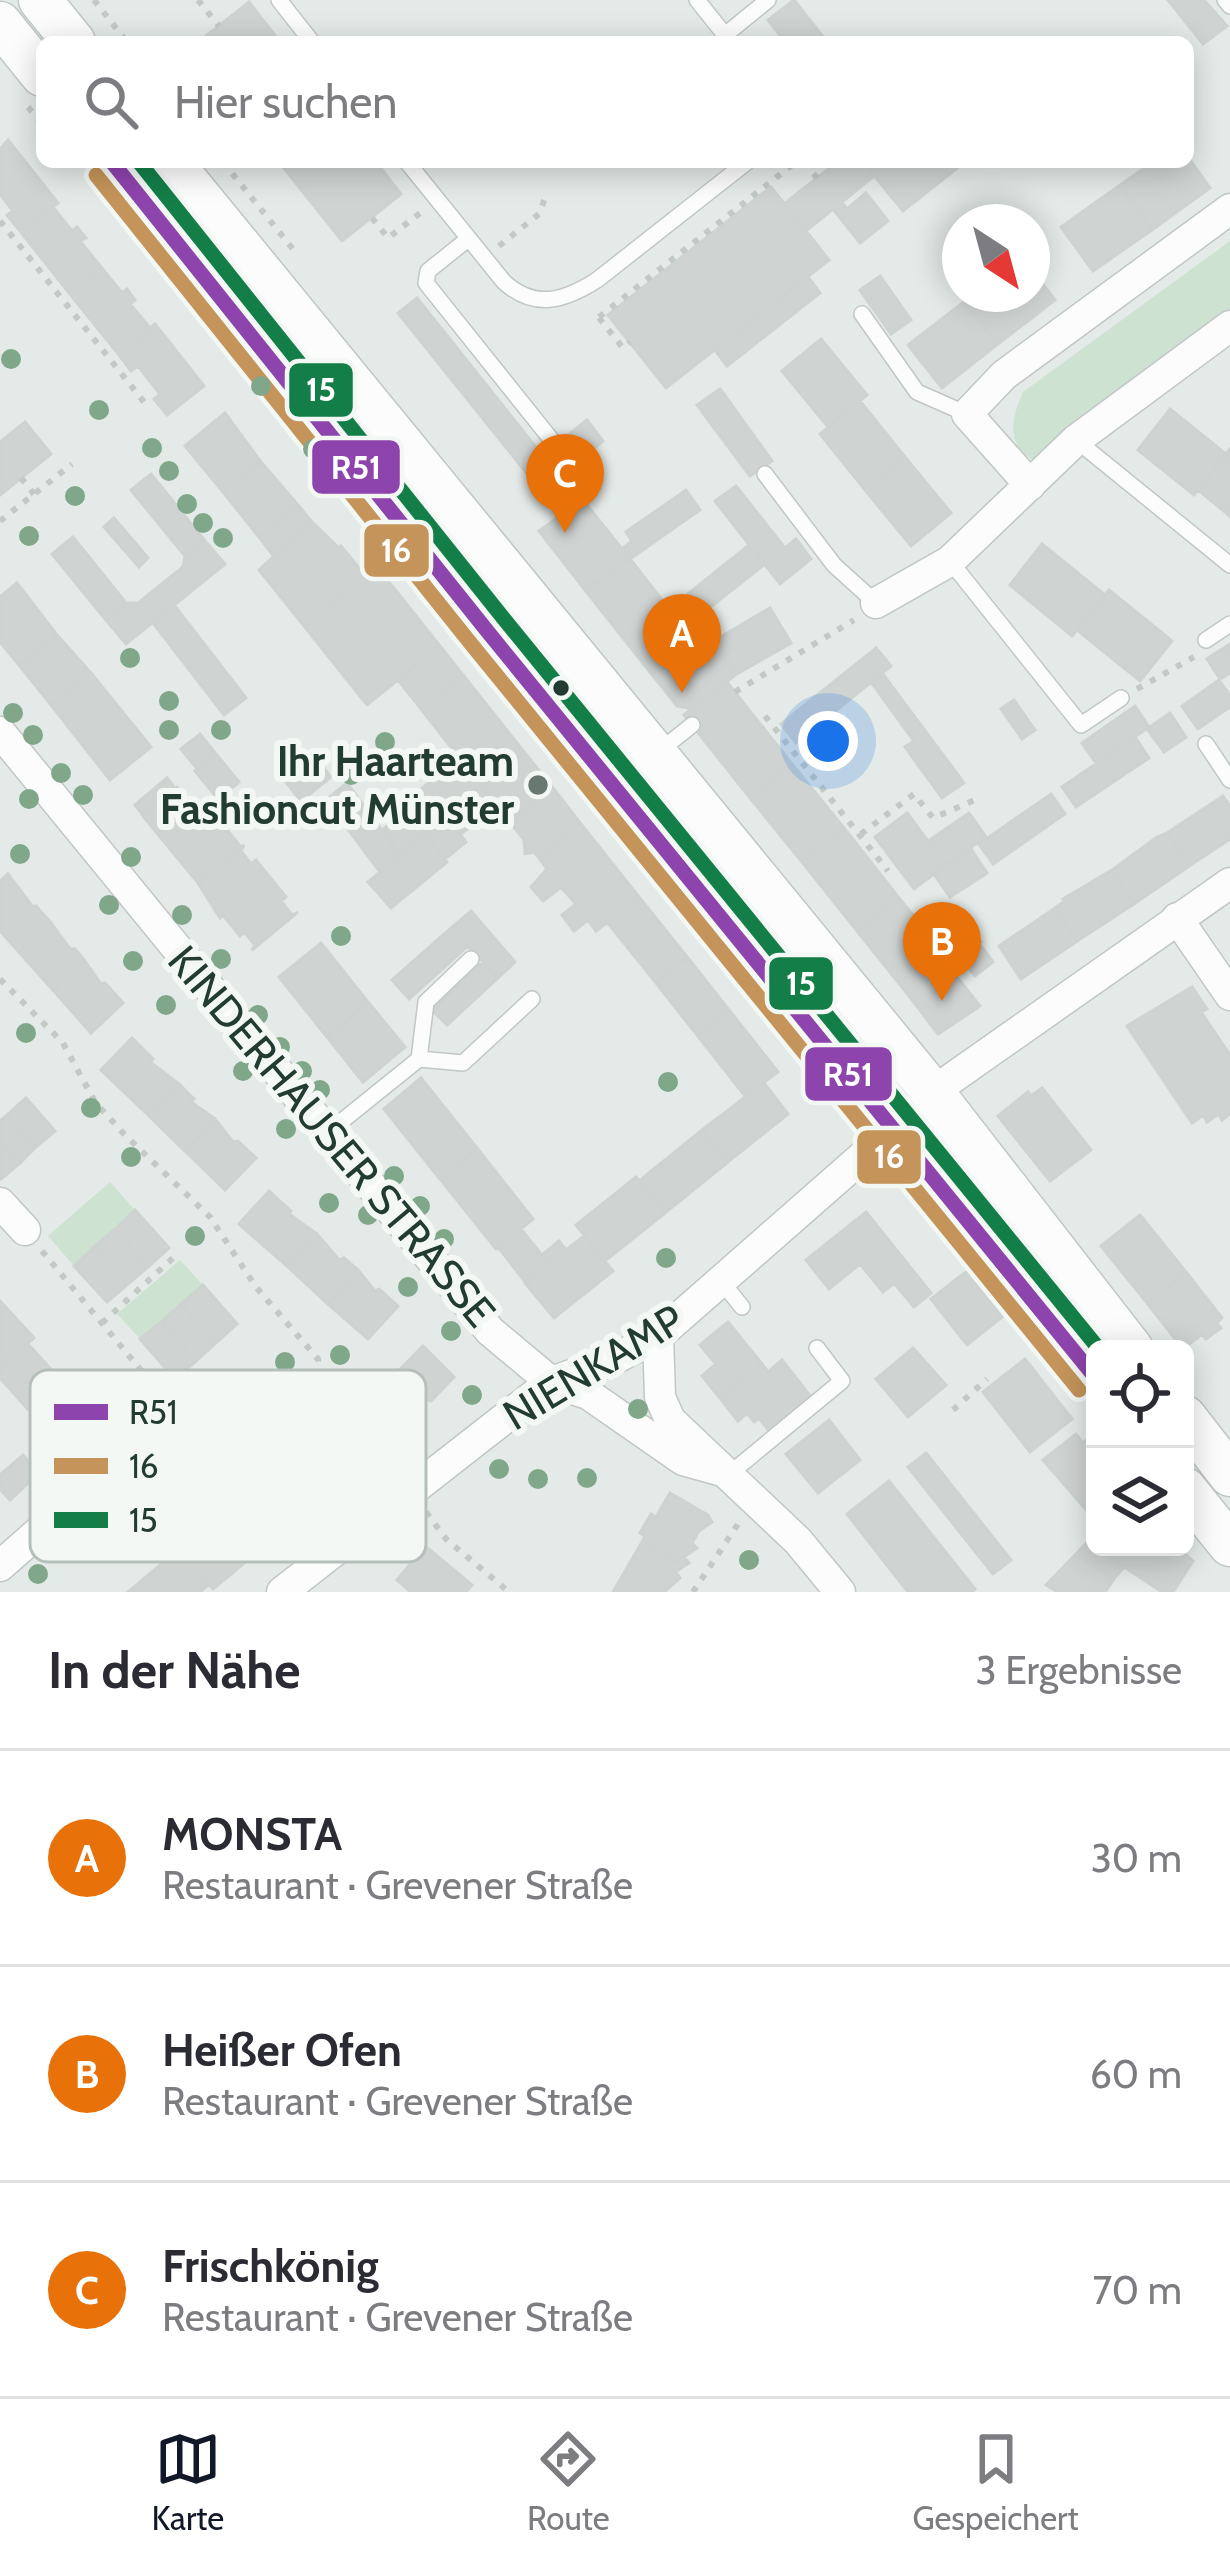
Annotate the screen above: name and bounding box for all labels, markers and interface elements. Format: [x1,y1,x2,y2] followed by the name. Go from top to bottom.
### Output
[36,36,1194,168] search box
[78,69,144,135] icon: search
[174,75,398,129] text: Hier suchen
[942,204,1050,312] north arrow
[287,361,355,419] line badge: 15
[306,369,336,409] text: 15
[526,434,604,533] pin: C
[310,438,402,496] line badge: R51
[331,447,381,487] text: R51
[362,522,431,579] line badge: 16
[381,530,411,570] text: 16
[643,594,721,693] pin: A
[550,677,572,699] unlabelled marker
[798,711,858,771] your location
[160,735,514,835] place label: Ihr Haarteam Fashioncut Münster
[525,772,551,798] marker: Ihr Haarteam Fashioncut Münster
[903,902,981,1001] pin: B
[157,935,507,1337] street label: KINDERHAUSER STRASSE
[767,955,835,1012] line badge: 15
[786,963,816,1003] text: 15
[803,1045,894,1103] line badge: R51
[823,1054,873,1094] text: R51
[855,1128,923,1186] line badge: 16
[874,1136,904,1176] text: 16
[494,1293,692,1441] street label: NIENKAMP
[1086,1340,1194,1556] map controls
[1086,1340,1194,1448] button: locate
[30,1370,426,1562] legend
[129,1392,178,1432] text: R51
[129,1446,159,1486] text: 16
[1086,1448,1194,1556] button: layers
[129,1500,158,1540] text: 15
[48,1639,301,1701] text: In der Nähe
[975,1646,1182,1694] text: 3 Ergebnisse
[162,1807,342,1861] text: MONSTA
[75,1834,99,1882] text: A
[1091,1834,1182,1882] text: 30 m
[162,1861,633,1909] text: Restaurant · Grevener Straße
[162,2023,402,2077] text: Heißer Ofen
[75,2050,99,2098] text: B
[1090,2050,1182,2098] text: 60 m
[162,2077,633,2125] text: Restaurant · Grevener Straße
[162,2239,379,2293] text: Frischkönig
[75,2266,99,2314] text: C
[1093,2266,1182,2314] text: 70 m
[162,2293,633,2341] text: Restaurant · Grevener Straße
[151,2426,224,2538] tab: Karte
[527,2426,610,2538] tab: Route
[912,2426,1079,2538] tab: Gespeichert

